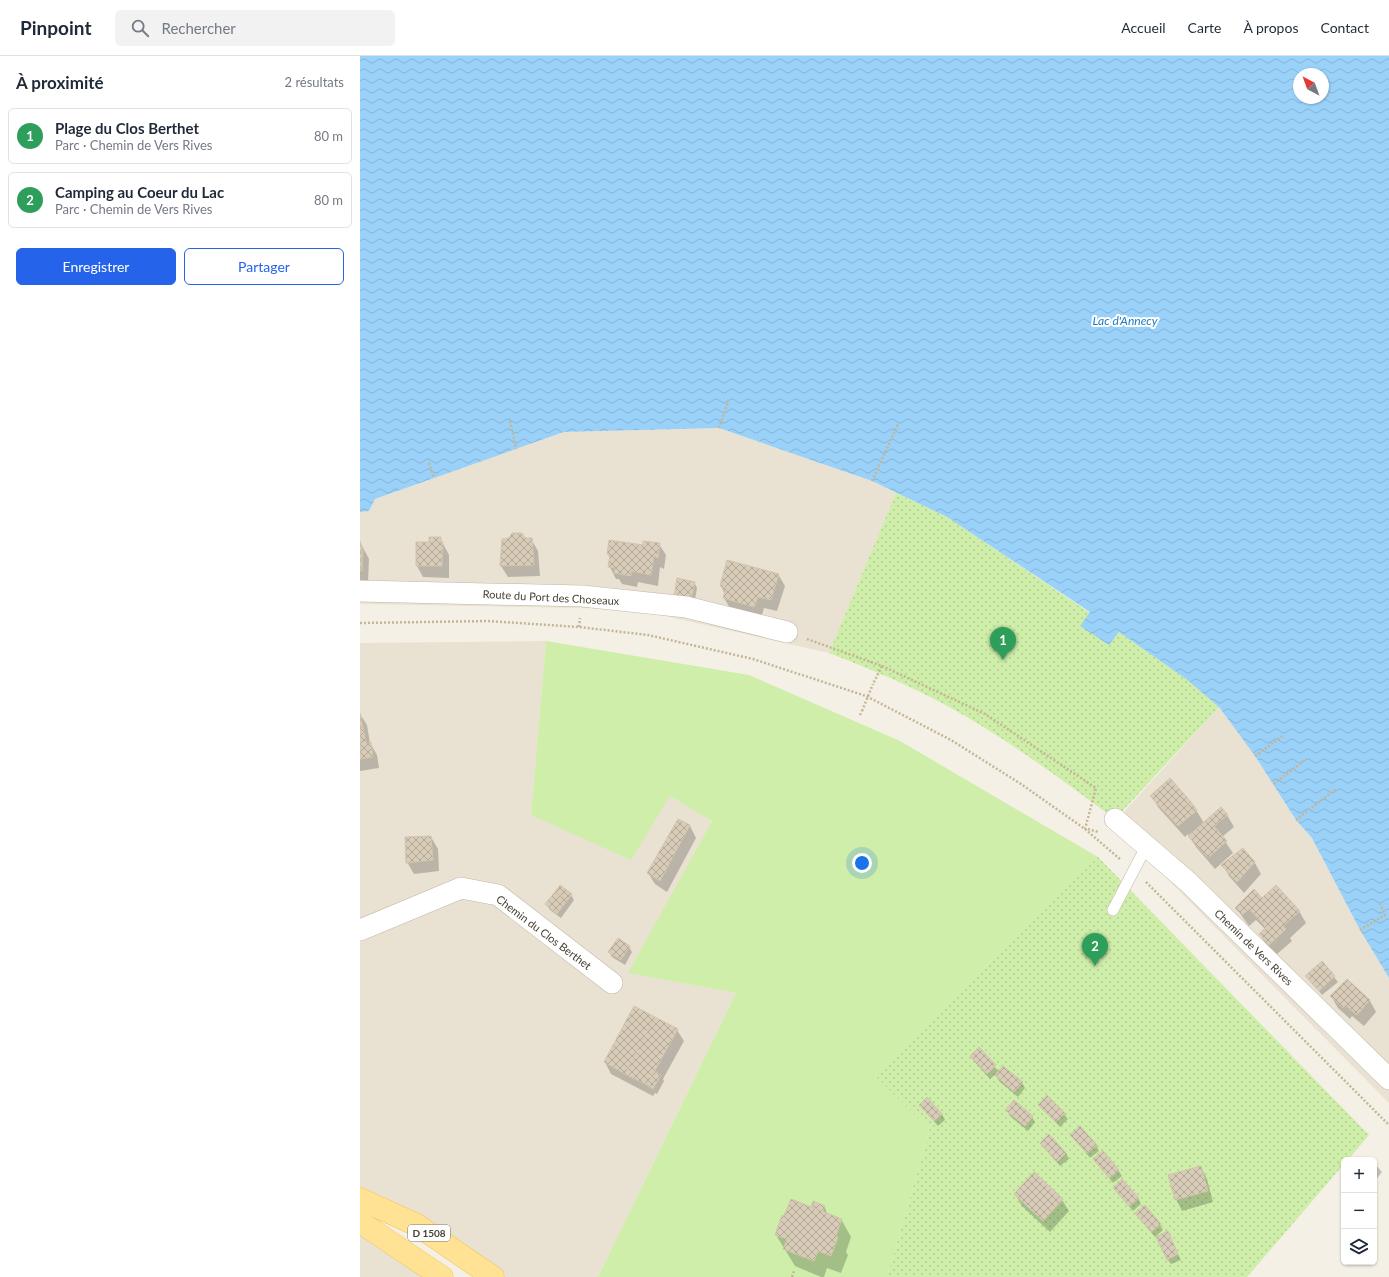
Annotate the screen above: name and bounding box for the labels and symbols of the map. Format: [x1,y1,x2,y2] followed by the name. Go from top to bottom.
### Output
[1293,68,1329,104] north arrow
[1093,313,1158,328] water label: Lac d'Annecy
[482,587,620,607] street label: Route du Port des Choseaux
[990,627,1016,660] pin: 1
[852,853,872,873] your location
[494,892,594,972] street label: Chemin du Clos Berthet
[1212,906,1296,988] street label: Chemin de Vers Rives
[1082,933,1108,966] pin: 2
[408,1225,450,1241] road number: D 1508

